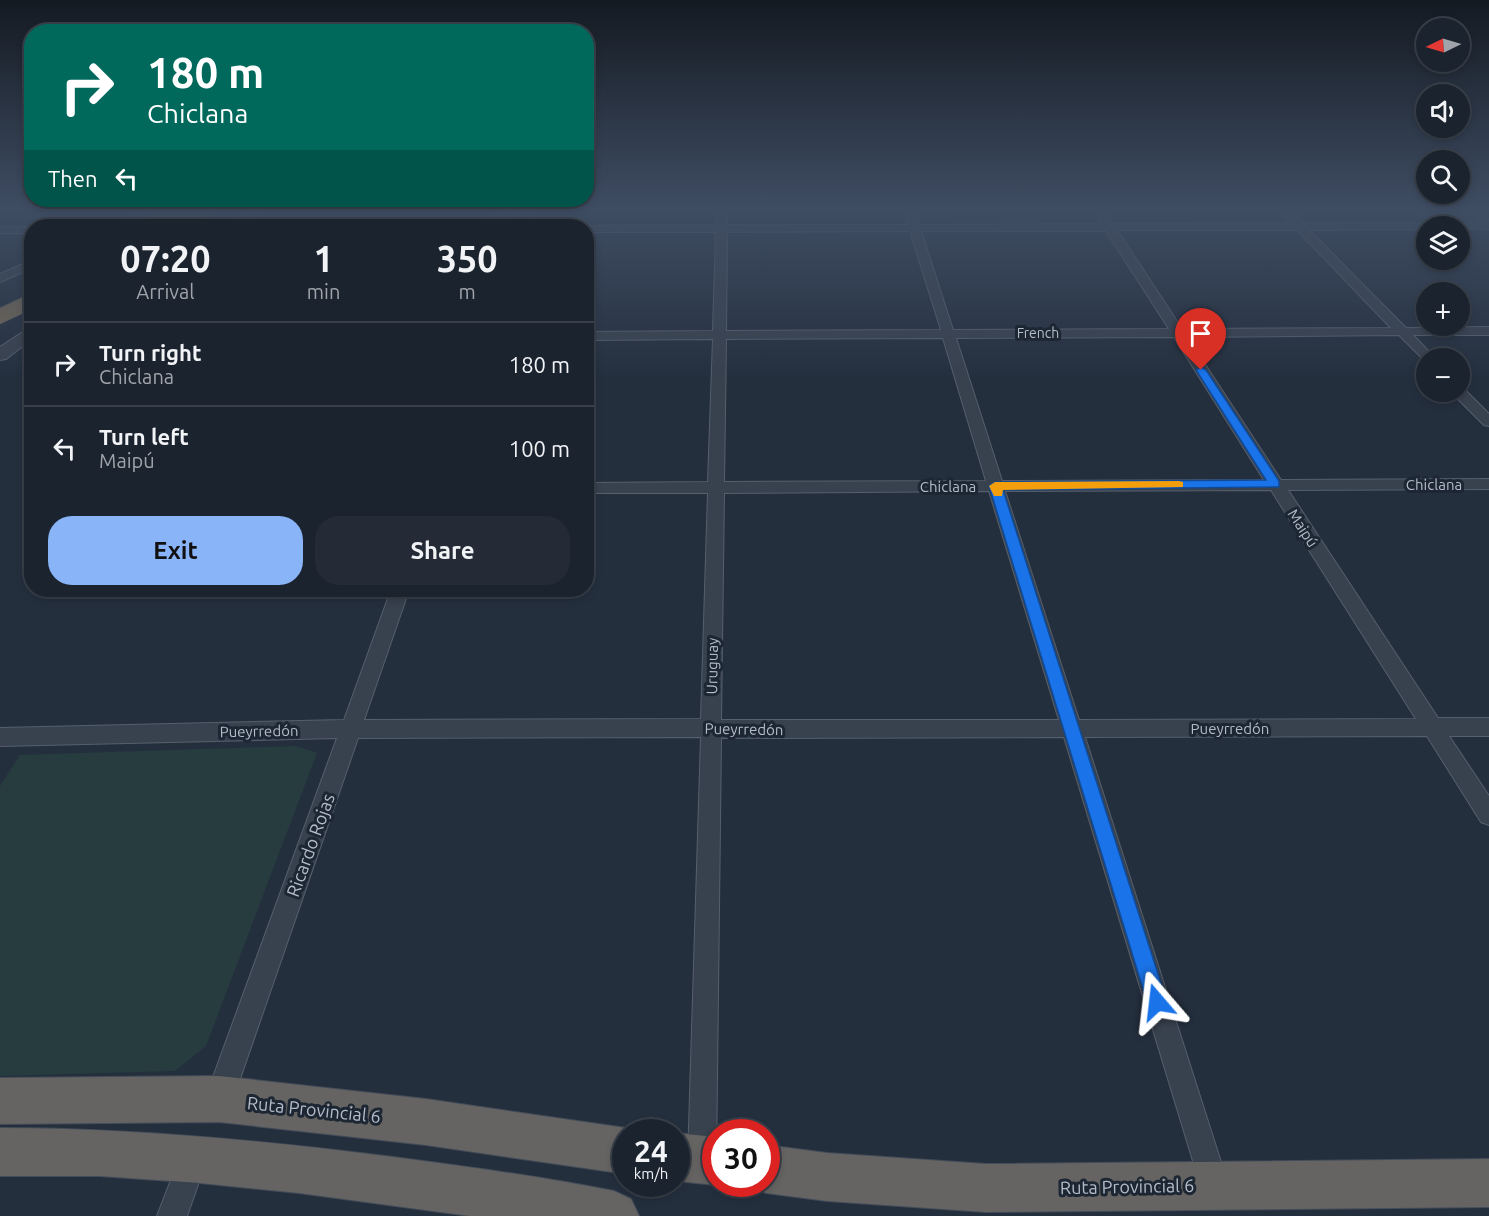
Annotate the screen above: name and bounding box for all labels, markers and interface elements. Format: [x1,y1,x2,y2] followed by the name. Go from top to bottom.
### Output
[1416,18,1470,72] north arrow
[1416,18,1470,402] map controls
[48,48,126,126] icon: right
[147,49,264,96] text: 180 m
[1416,84,1470,138] button: sound
[147,98,248,128] text: Chiclana
[1416,150,1470,204] button: search
[110,162,143,195] icon: left
[48,166,98,191] text: Then
[1416,216,1470,270] button: layers
[120,238,210,279] text: 07:20
[313,238,334,279] text: 1
[437,238,498,279] text: 350
[136,280,195,303] text: Arrival
[307,280,340,303] text: min
[459,280,476,303] text: m
[1416,282,1470,336] button: +
[1175,308,1226,370] pin
[1184,317,1217,350] icon: arrive
[1017,325,1059,341] street label: French
[99,340,201,365] text: Turn right
[48,348,81,381] icon: right
[1416,348,1470,402] button: −
[509,352,570,377] text: 180 m
[99,365,174,388] text: Chiclana
[99,424,189,449] text: Turn left
[48,432,81,465] icon: left
[509,436,570,461] text: 100 m
[99,449,155,472] text: Maipú
[1406,476,1462,493] street label: Chiclana
[920,478,976,495] street label: Chiclana
[1285,506,1321,550] street label: Maipú
[48,516,303,585] button: Exit
[315,516,570,585] button: Share
[703,638,721,694] street label: Uruguay
[704,720,784,738] street label: Pueyrredón
[1191,720,1269,737] street label: Pueyrredón
[219,722,299,740] street label: Pueyrredón
[282,791,338,899] street label: Ricardo Rojas
[1125,970,1189,1034] position arrow
[246,1092,382,1126] street label: Ruta Provincial 6
[702,1119,780,1197] speed limit sign: 30
[634,1134,668,1168] text: 24
[634,1165,668,1182] text: km/h
[1060,1175,1194,1197] street label: Ruta Provincial 6

